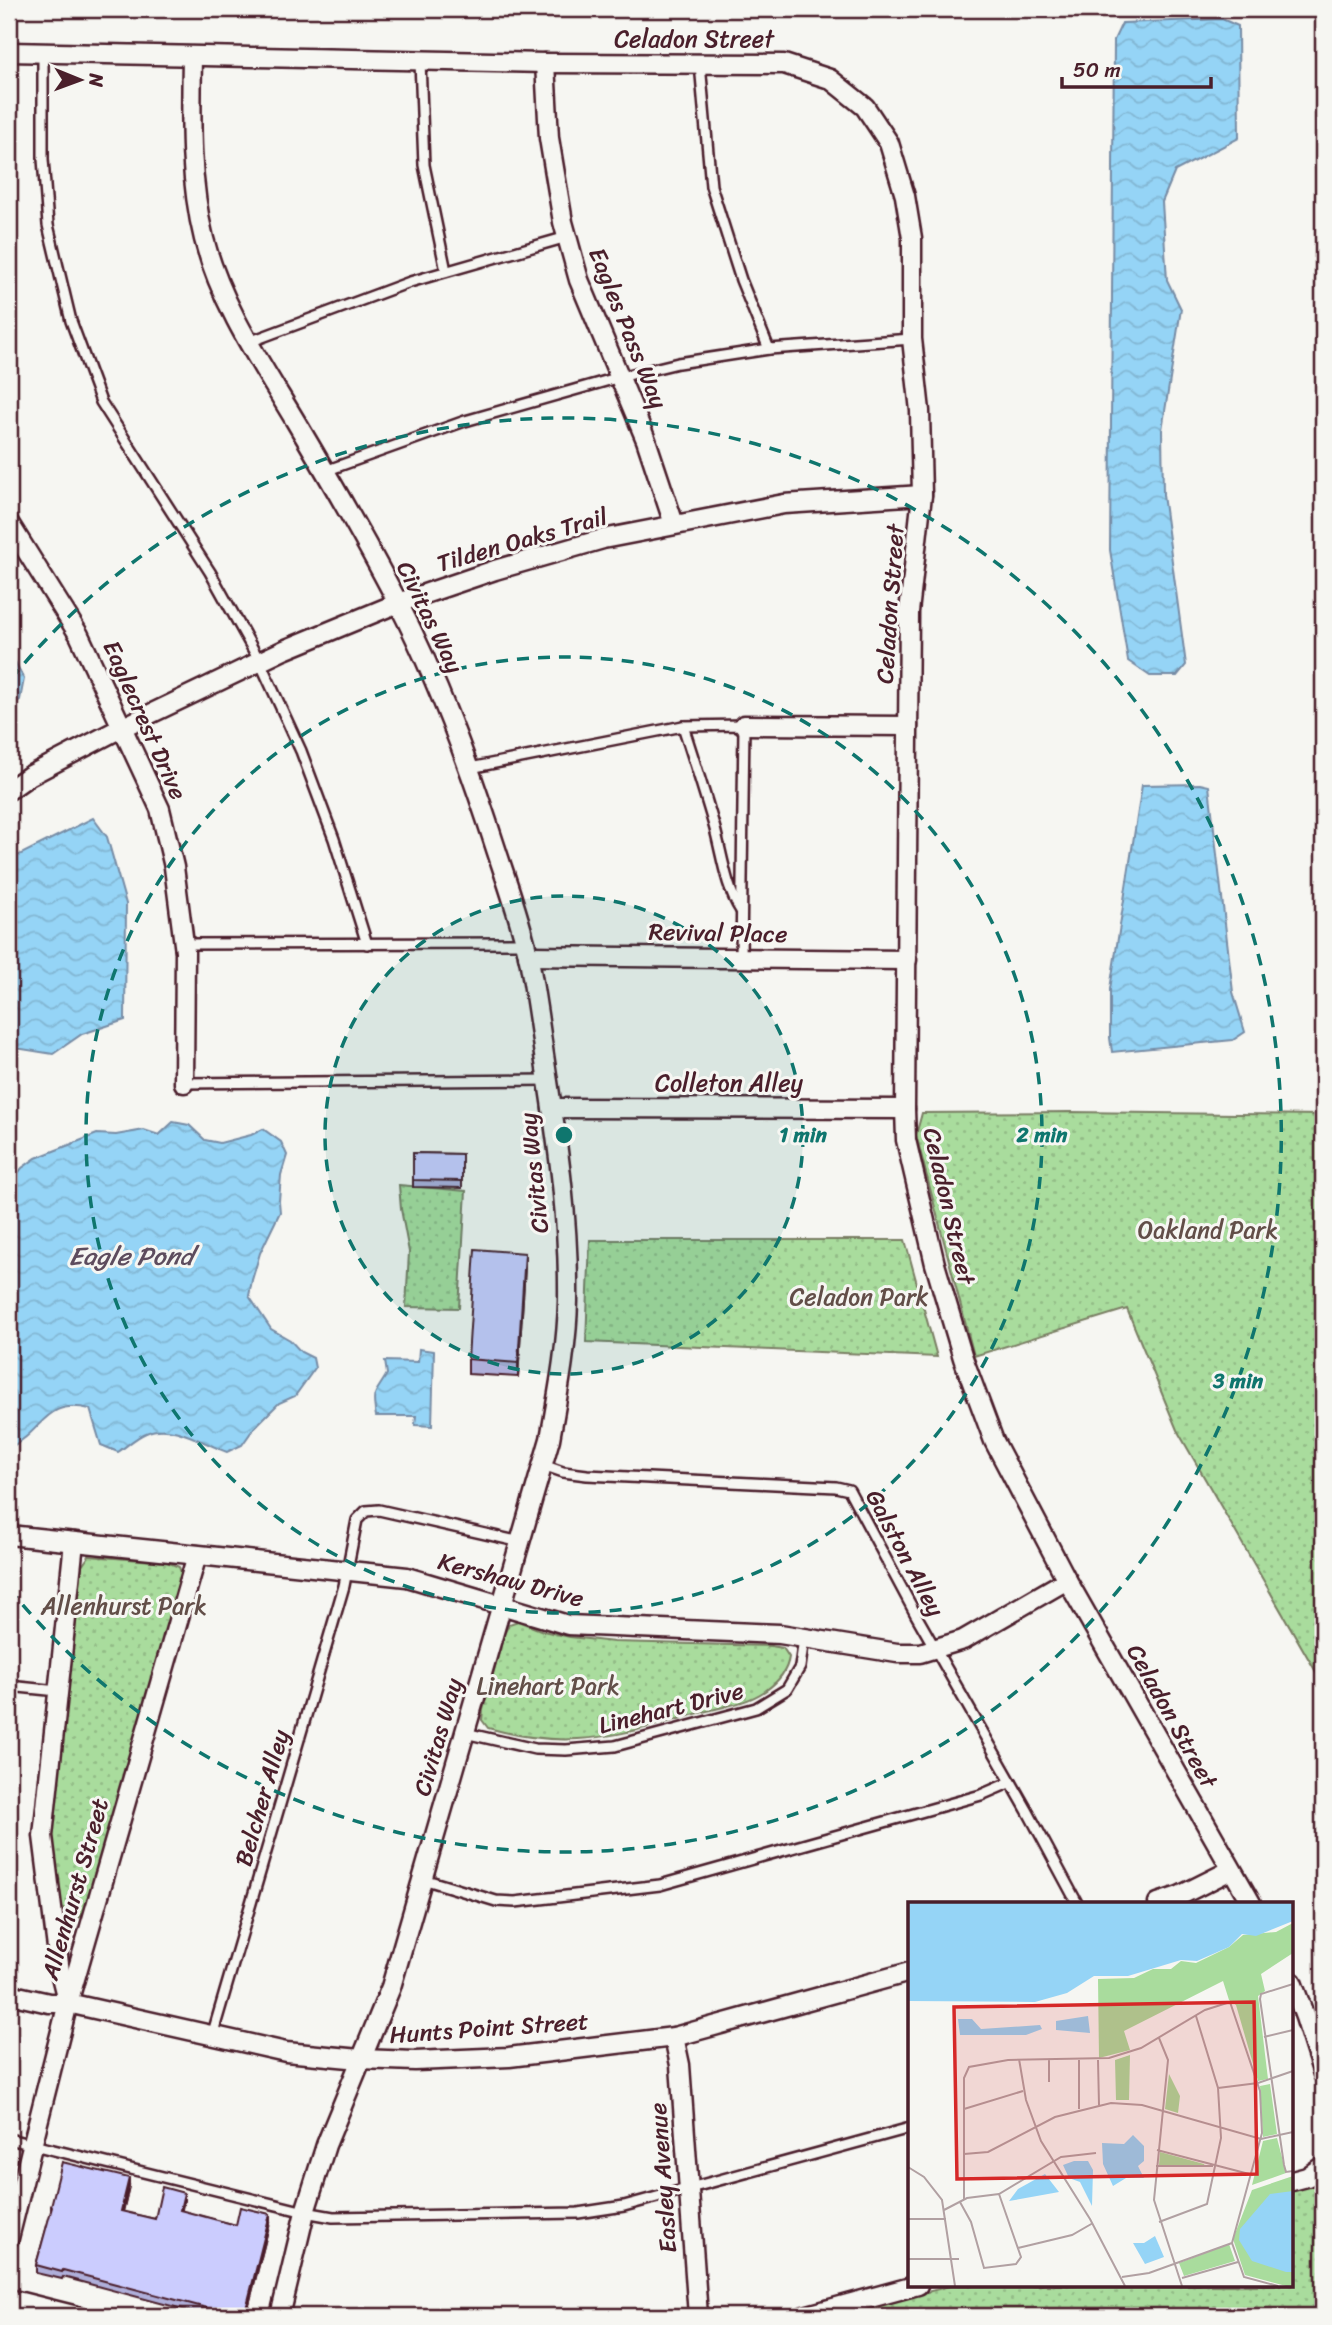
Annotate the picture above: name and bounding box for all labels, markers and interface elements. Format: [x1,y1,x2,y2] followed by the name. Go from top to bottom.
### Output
[614,18,775,60] street label: Celadon Street
[46,46,116,116] north arrow
[1062,46,1211,90] scale bar
[1073,51,1121,89] text: 50 m
[80,72,113,88] text: N
[577,241,680,416] street label: Eagles Pass Way
[432,495,613,584] street label: Tilden Oaks Trail
[863,522,917,685] street label: Celadon Street
[385,553,476,681] street label: Civitas Way
[91,633,199,807] street label: Eaglecrest Drive
[648,911,788,955] street label: Revival Place
[655,1062,804,1104] street label: Colleton Alley
[507,1110,561,1235] street label: Civitas Way
[779,1116,828,1154] text: 1 min
[1016,1116,1068,1154] text: 2 min
[552,1123,576,1147] centre of rings
[911,1123,988,1290] street label: Celadon Street
[1138,1209,1278,1251] park label: Oakland Park
[69,1233,201,1279] water label: Eagle Pond
[789,1276,929,1318] park label: Celadon Park
[1212,1362,1264,1400] text: 3 min
[854,1482,957,1625] street label: Galston Alley
[433,1540,589,1620] street label: Kershaw Drive
[40,1585,207,1627] park label: Allenhurst Park
[1115,1636,1230,1797] street label: Celadon Street
[476,1665,620,1707] park label: Linehart Park
[594,1670,748,1746] street label: Linehart Drive
[401,1673,475,1801] street label: Civitas Way
[222,1724,302,1871] street label: Belcher Alley
[29,1793,121,1986] street label: Allenhurst Street
[908,1902,1294,2286] inset map
[388,2000,590,2056] street label: Hunts Point Street
[637,2101,689,2255] street label: Easley Avenue

